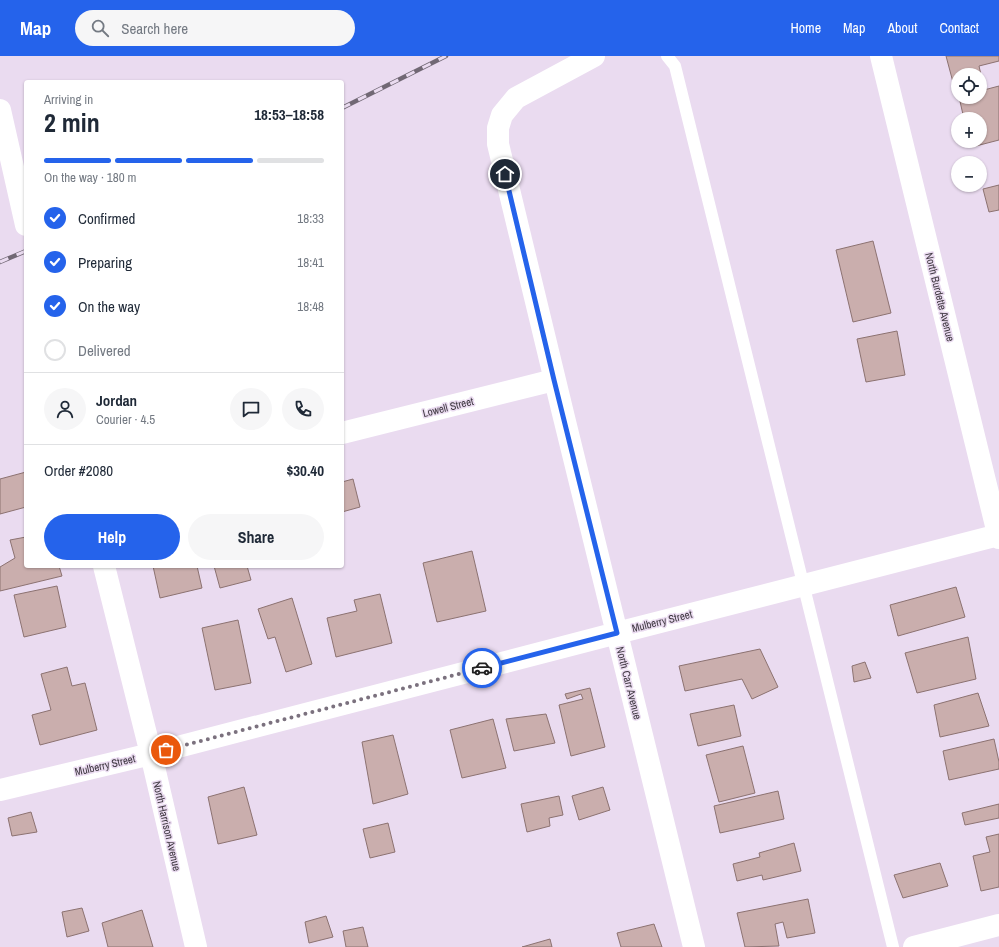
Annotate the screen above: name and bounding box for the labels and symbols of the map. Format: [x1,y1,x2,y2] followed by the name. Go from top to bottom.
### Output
[488,157,522,191] pin
[922,251,958,343] street label: North Burdette Avenue
[421,394,475,420] street label: Lowell Street
[630,607,694,635] street label: Mulberry Street
[613,645,645,721] street label: North Carr Avenue
[462,648,502,688] courier
[149,733,183,767] pin
[73,751,137,779] street label: Mulberry Street
[150,780,184,872] street label: North Harrison Avenue

